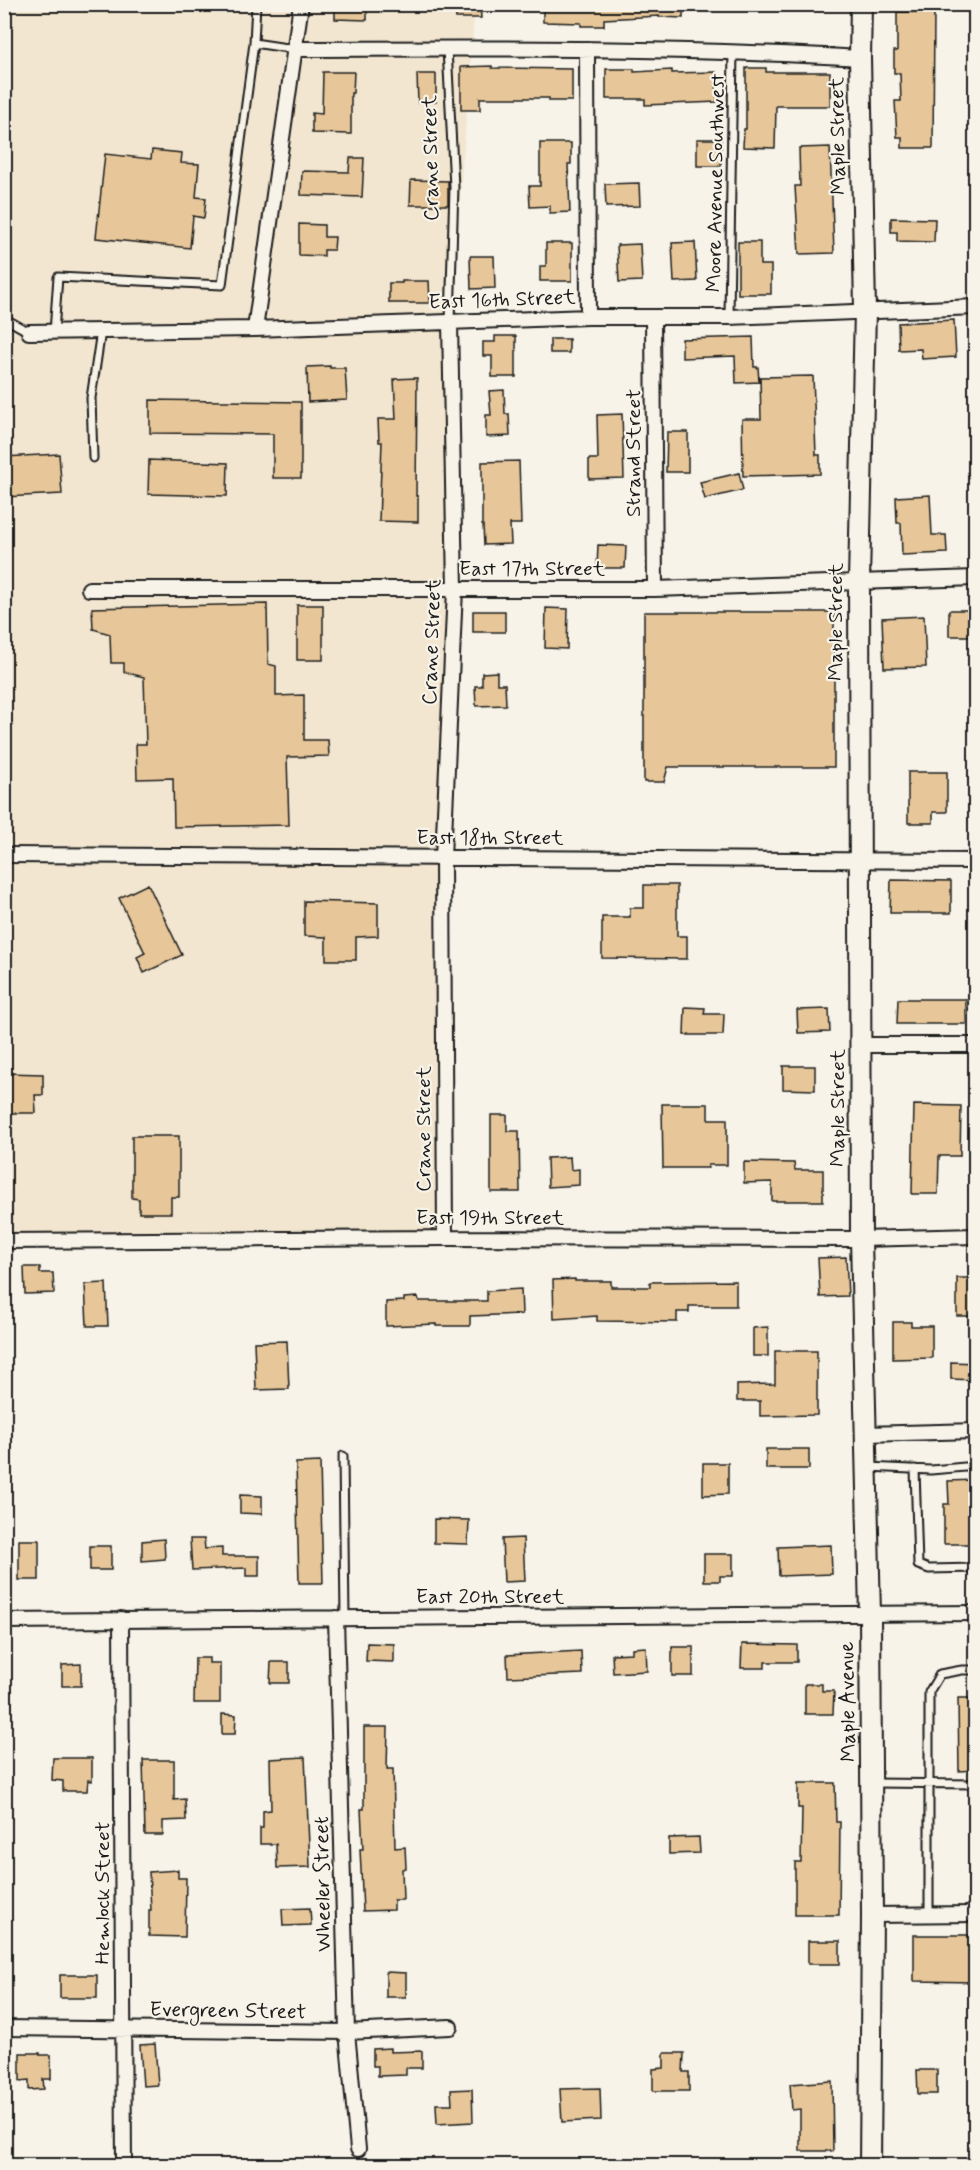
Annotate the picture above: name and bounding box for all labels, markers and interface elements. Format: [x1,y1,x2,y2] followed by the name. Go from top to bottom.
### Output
[700,73,732,293] street label: Moore Avenue Southwest
[823,76,853,195] street label: Maple Street
[416,94,446,221] street label: Crane Street
[428,283,577,317] street label: East 16th Street
[620,389,648,517] street label: Strand Street
[459,555,606,583] street label: East 17th Street
[822,562,850,681] street label: Maple Street
[416,578,448,706] street label: Crane Street
[416,824,564,852] street label: East 18th Street
[824,1048,852,1167] street label: Maple Street
[410,1065,438,1192] street label: Crane Street
[416,1204,565,1232] street label: East 19th Street
[416,1583,565,1611] street label: East 20th Street
[833,1641,863,1762] street label: Maple Avenue
[308,1816,338,1952] street label: Wheeler Street
[89,1821,117,1965] street label: Hemlock Street
[149,1996,307,2027] street label: Evergreen Street

